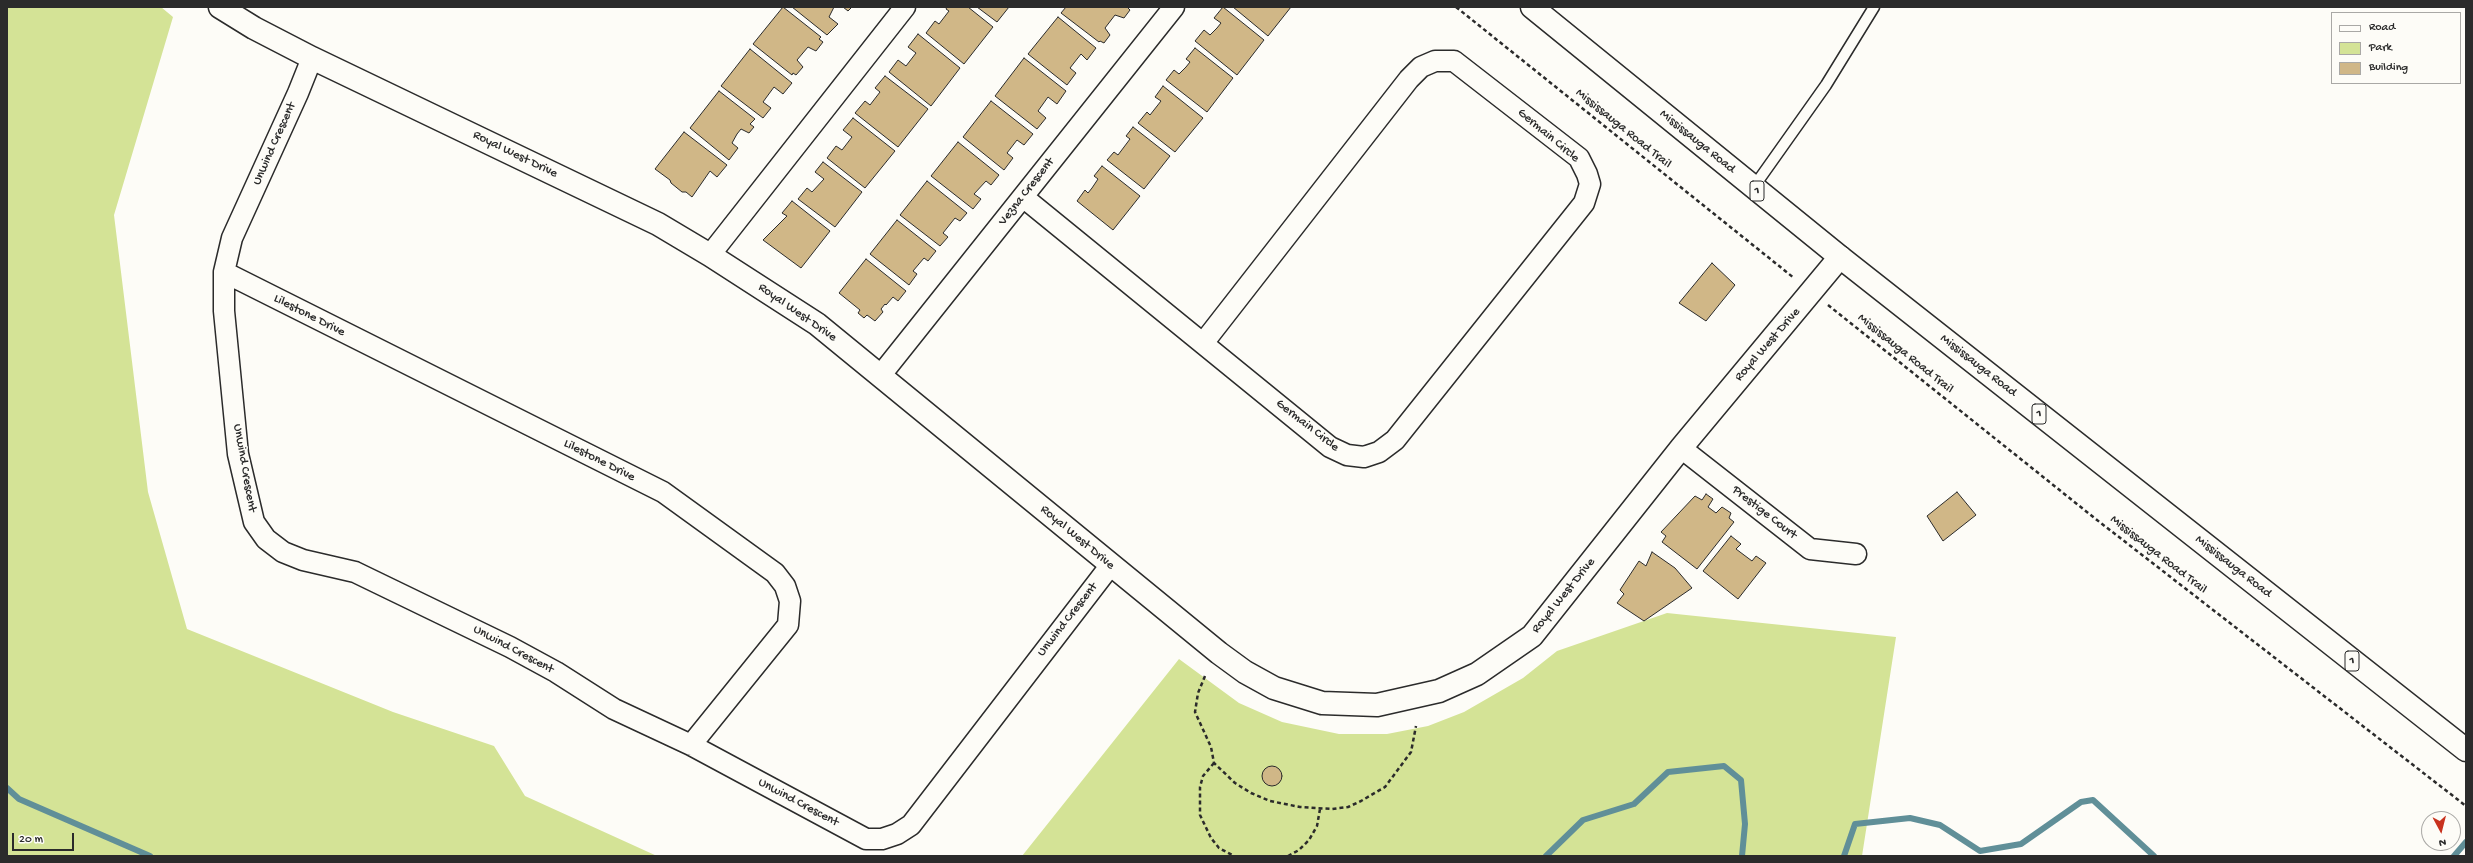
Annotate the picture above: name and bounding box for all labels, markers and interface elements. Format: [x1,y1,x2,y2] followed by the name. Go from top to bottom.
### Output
[2331,12,2461,84] legend
[2369,21,2395,35] text: Road
[2369,41,2392,55] text: Park
[2369,61,2408,75] text: Building
[1572,86,1674,172] street label: Mississauga Road Trail
[250,100,300,188] street label: Unwind Crescent
[1514,105,1582,167] street label: Germain Circle
[1656,107,1738,177] street label: Mississauga Road
[470,128,560,182] street label: Royal West Drive
[996,155,1058,229] street label: Vezna Crescent
[1750,181,1764,201] road number: 1
[755,280,839,346] street label: Royal West Drive
[271,291,347,341] street label: Lilestone Drive
[1732,305,1804,385] street label: Royal West Drive
[1854,311,1956,397] street label: Mississauga Road Trail
[1936,331,2020,401] street label: Mississauga Road
[1272,396,1342,456] street label: Germain Circle
[2032,404,2046,424] road number: 1
[229,423,259,513] street label: Unwind Crescent
[561,436,637,486] street label: Lilestone Drive
[1728,483,1800,543] street label: Prestige Court
[1037,502,1117,574] street label: Royal West Drive
[2106,512,2210,598] street label: Mississauga Road Trail
[2191,532,2275,602] street label: Mississauga Road
[1529,555,1599,637] street label: Royal West Drive
[1034,580,1102,660] street label: Unwind Crescent
[470,622,556,678] street label: Unwind Crescent
[2345,651,2359,671] road number: 1
[755,775,841,831] street label: Unwind Crescent
[2421,811,2461,851] north arrow
[14,825,76,851] scale bar
[19,833,43,847] text: 20 m
[2438,836,2447,848] text: N

